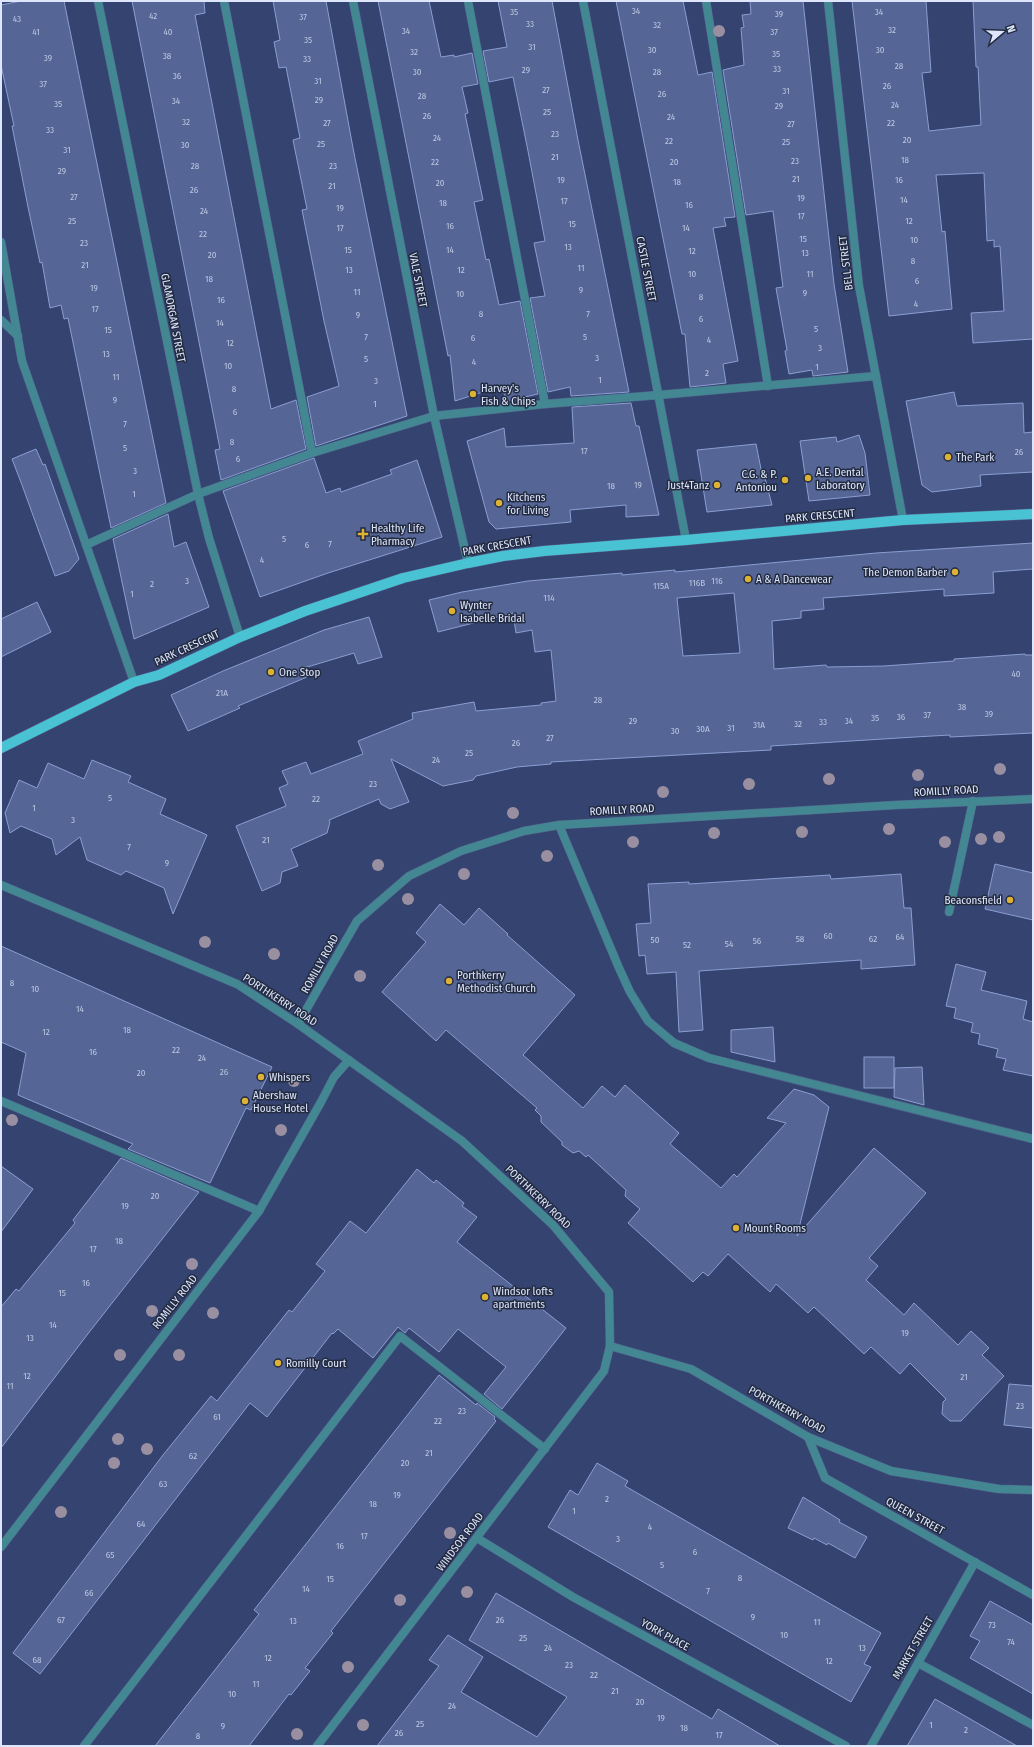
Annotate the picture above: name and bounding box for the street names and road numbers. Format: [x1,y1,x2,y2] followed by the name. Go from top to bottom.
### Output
[836,234,856,291] street label: BELL STREET
[633,235,659,304] street label: CASTLE STREET
[406,251,430,309] street label: VALE STREET
[158,272,188,365] street label: GLAMORGAN STREET
[785,506,856,526] street label: PARK CRESCENT
[461,533,533,558] street label: PARK CRESCENT
[153,627,222,669] street label: PARK CRESCENT
[913,783,979,799] street label: ROMILLY ROAD
[589,802,655,818] street label: ROMILLY ROAD
[299,932,341,996] street label: ROMILLY ROAD
[240,971,320,1029] street label: PORTHKERRY ROAD
[503,1163,573,1231] street label: PORTHKERRY ROAD
[150,1272,200,1332] street label: ROMILLY ROAD
[746,1384,828,1436] street label: PORTHKERRY ROAD
[884,1495,947,1538] street label: QUEEN STREET
[434,1510,486,1574] street label: WINDSOR ROAD
[890,1614,937,1682] street label: MARKET STREET
[638,1616,692,1654] street label: YORK PLACE

